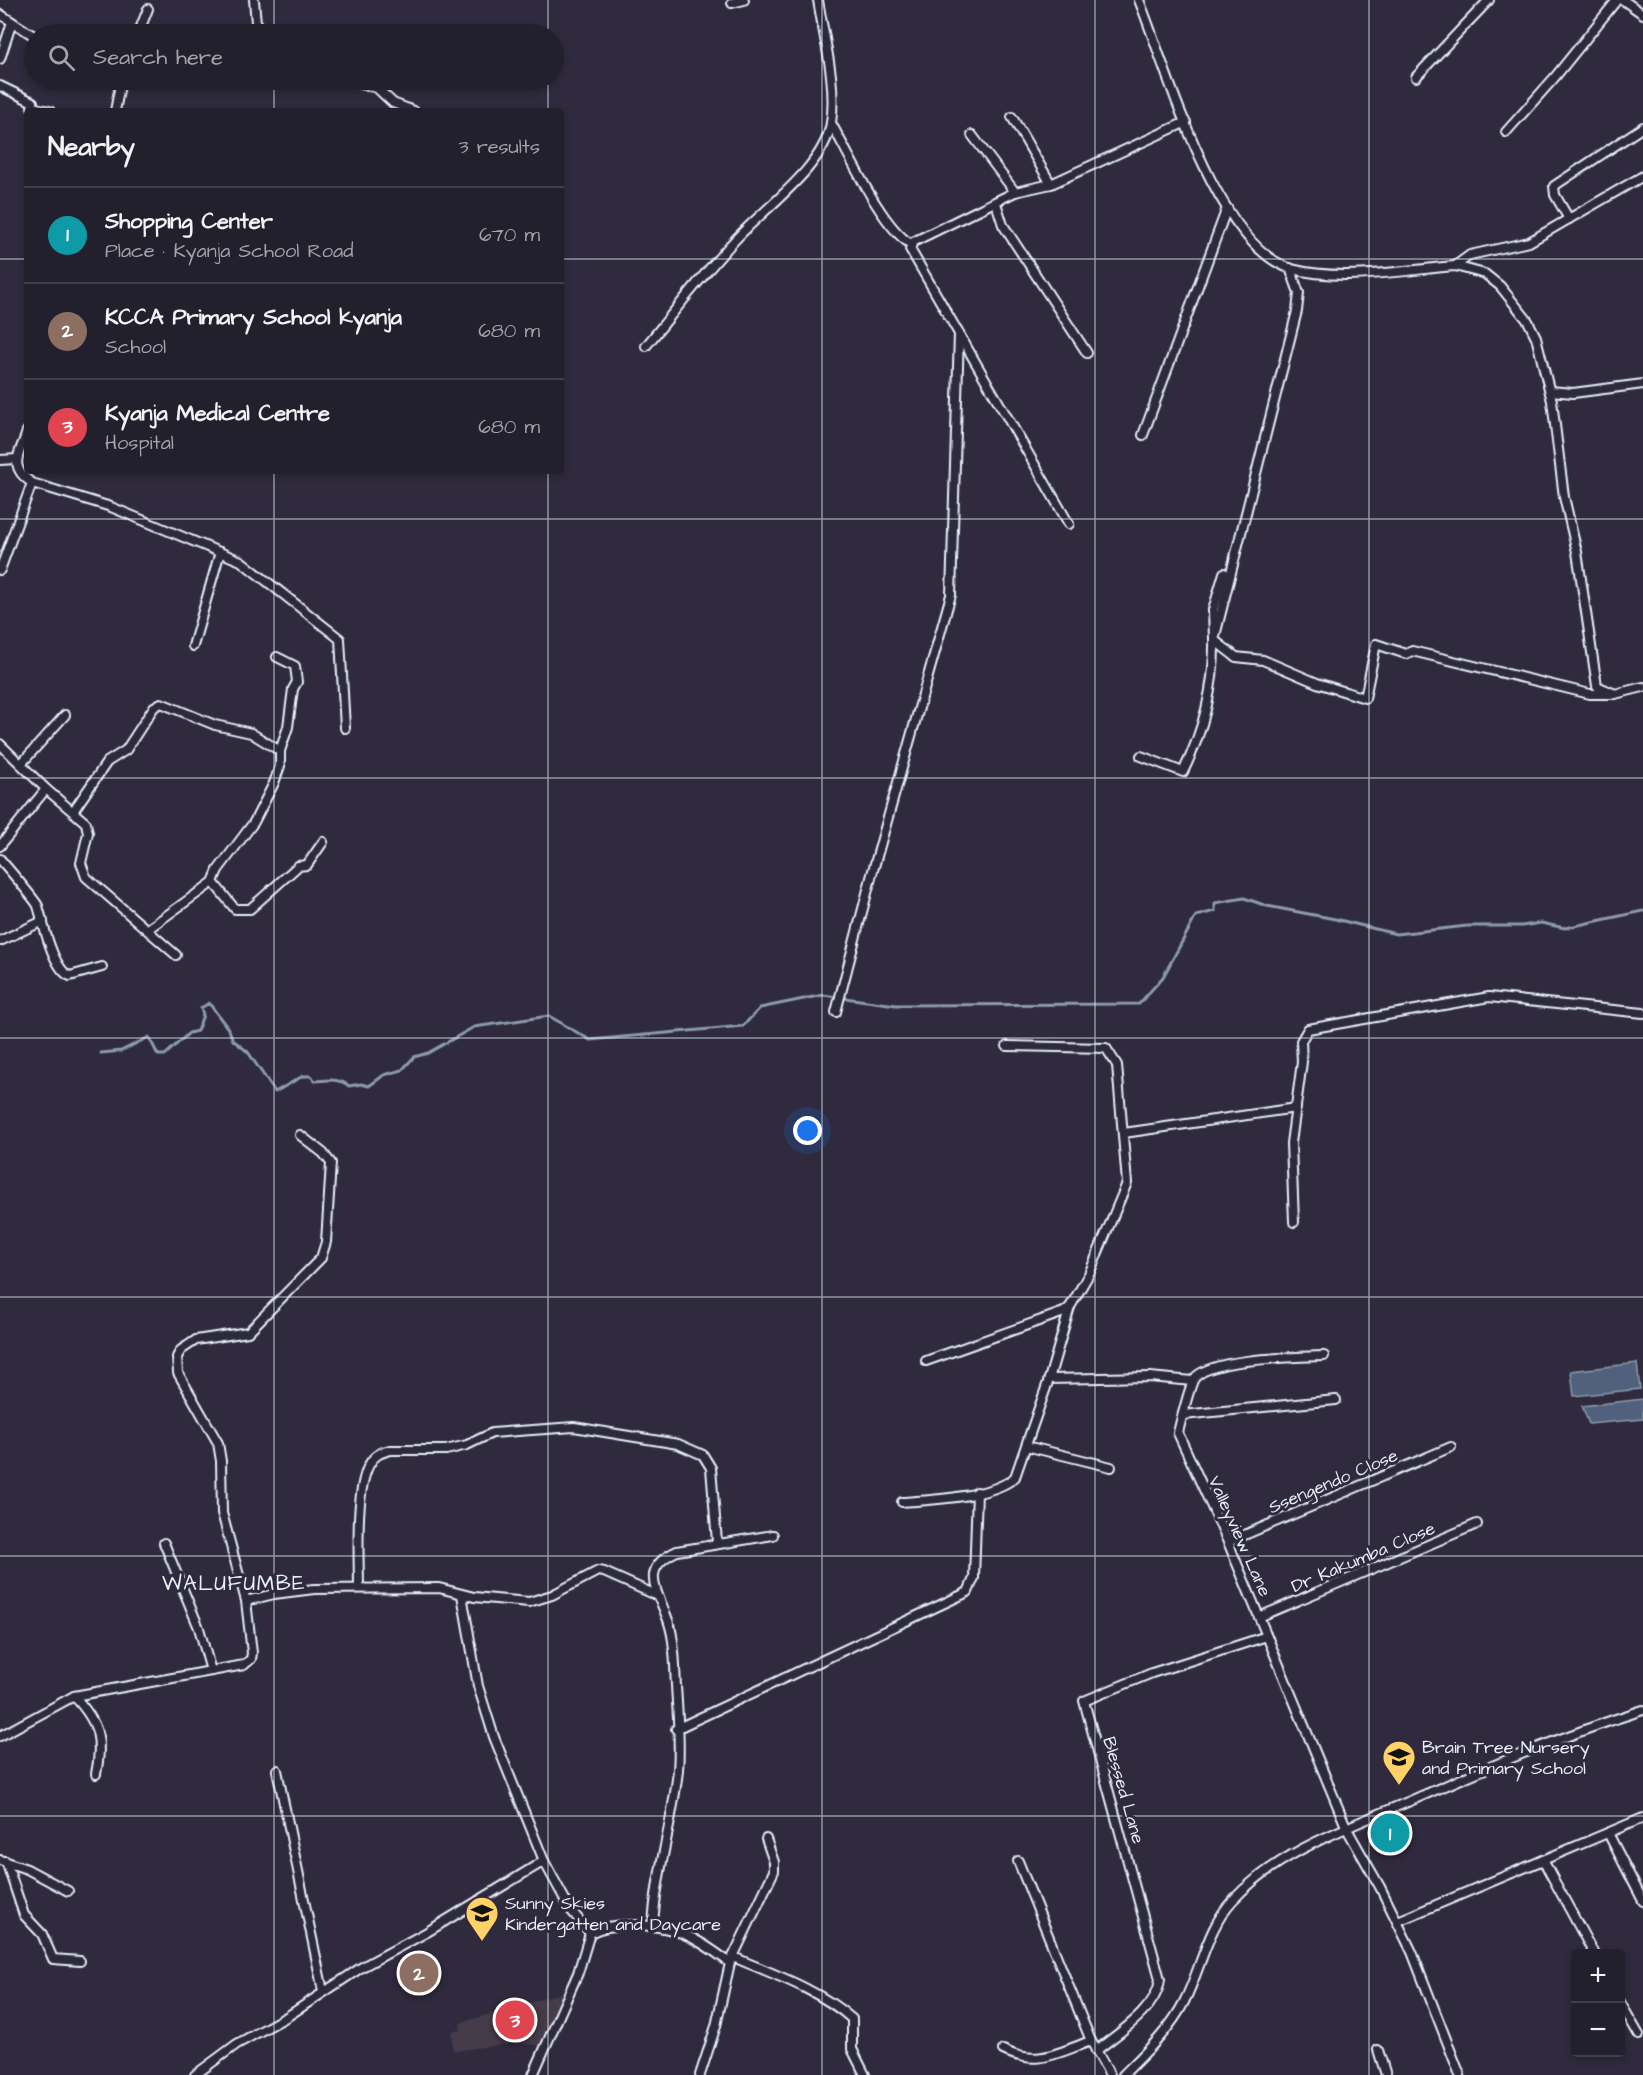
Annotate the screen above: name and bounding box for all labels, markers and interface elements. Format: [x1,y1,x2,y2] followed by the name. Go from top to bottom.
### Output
[24,24,564,90] search box
[45,41,78,74] icon: search
[93,42,223,73] text: Search here
[48,129,135,165] text: Nearby
[458,133,540,161] text: 3 results
[105,206,273,237] text: Shopping Center
[66,221,69,249] text: 1
[479,221,540,249] text: 670 m
[105,237,353,265] text: Place · Kyanja School Road
[105,302,402,333] text: KCCA Primary School kyanja
[62,317,73,345] text: 2
[478,317,540,345] text: 680 m
[105,333,166,361] text: School
[105,398,330,429] text: Kyanja Medical Centre
[62,413,73,441] text: 3
[478,413,540,441] text: 680 m
[105,429,174,457] text: Hospital
[793,1116,822,1145] your location
[1265,1443,1402,1521] street label: Ssengendo Close
[1201,1472,1277,1601] street label: Valleyview Lane
[1287,1516,1439,1599] street label: Dr Kakumba Close
[162,1569,306,1598] district label: WALUFUMBE
[1096,1734,1151,1847] street label: Blessed Lane
[1422,1735,1590,1782] place label: Brain Tree Nursery and Primary School
[1381,1739,1417,1786] school or university icon: Brain Tree Nursery and Primary School
[1370,1810,1410,1856] pin: 1
[505,1891,721,1938] place label: Sunny Skies Kindergatten and Daycare
[464,1895,500,1942] school or university icon: Sunny Skies Kindergatten and Daycare
[1571,1949,1625,2057] map controls
[1571,1949,1625,2003] button: +
[400,1950,438,1996] pin: 2
[496,1998,534,2042] pin: 3
[1571,2003,1625,2057] button: −

